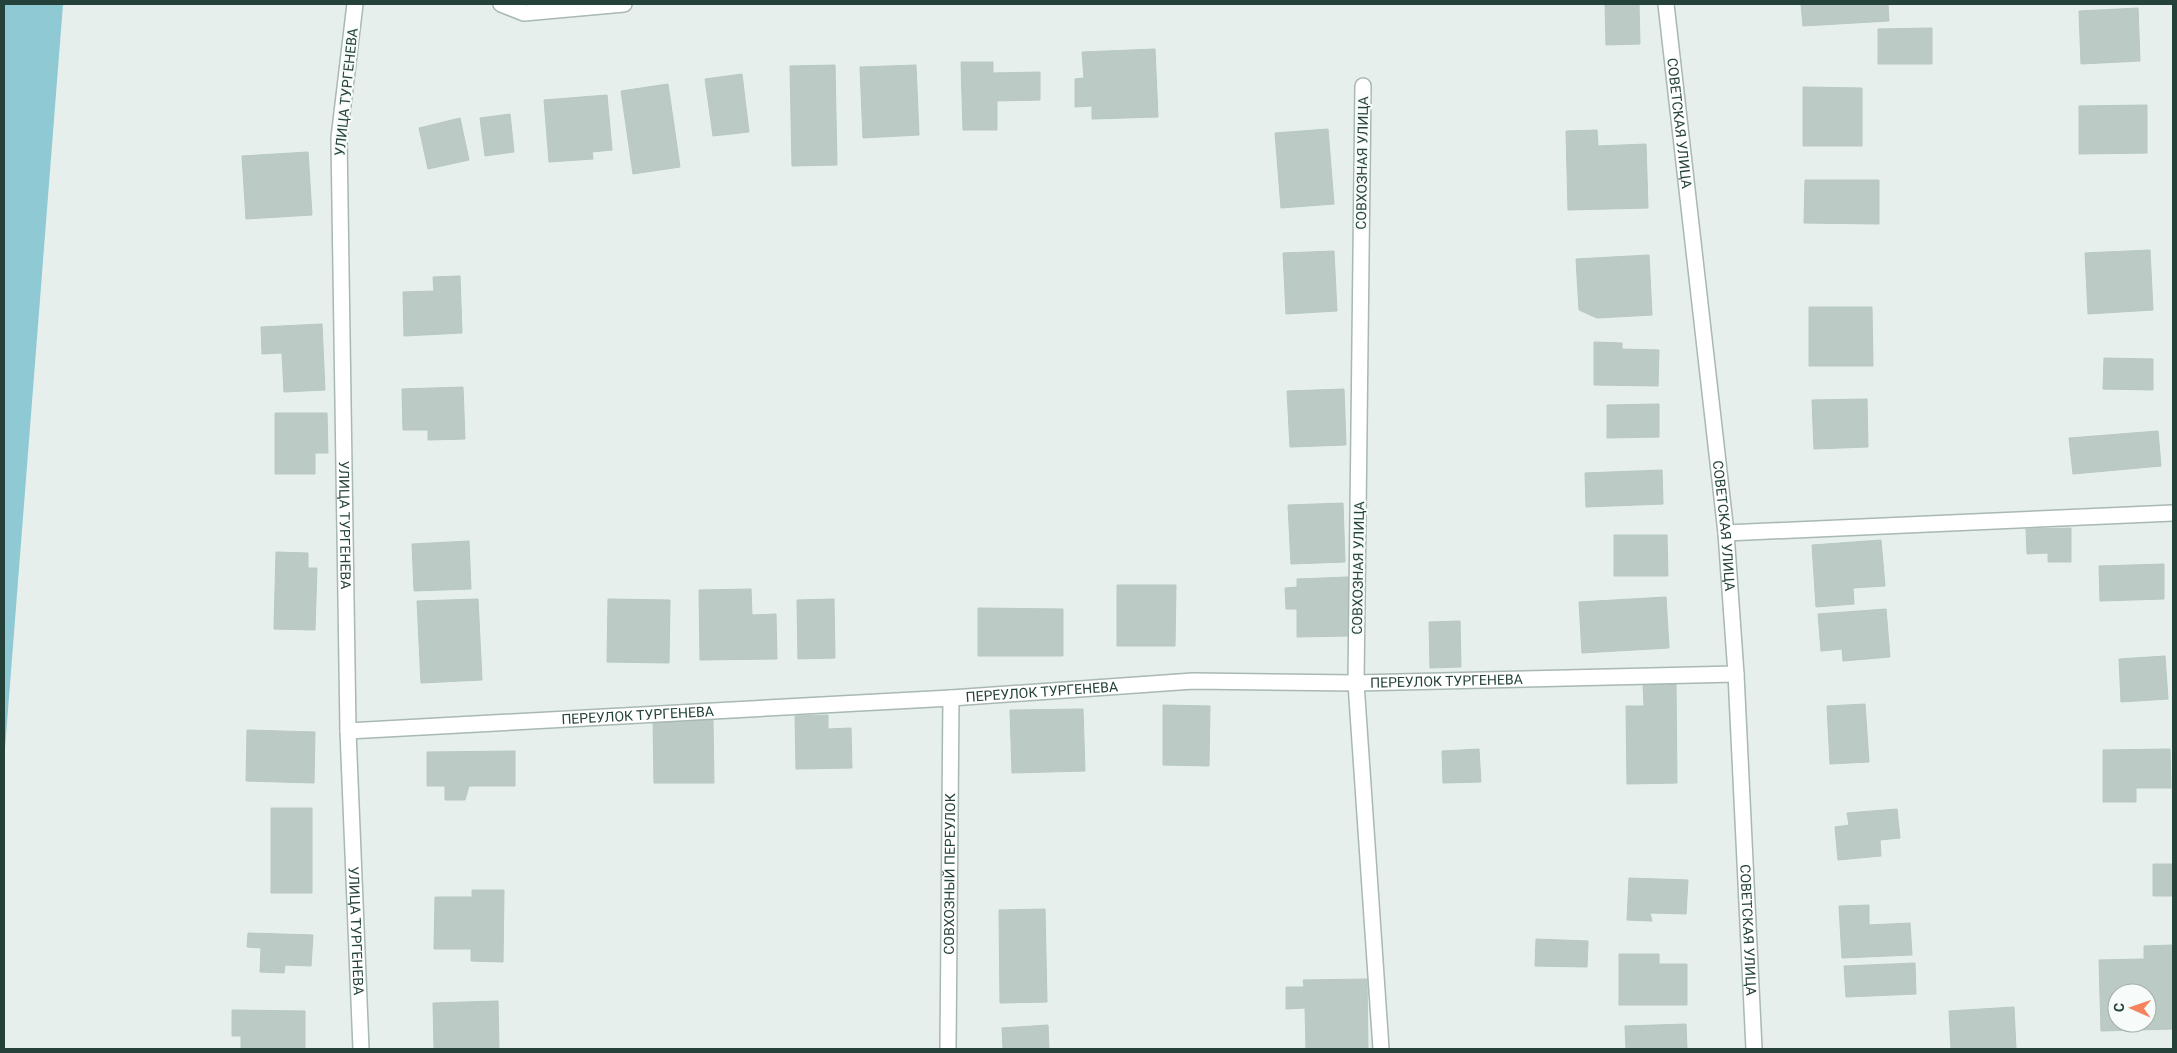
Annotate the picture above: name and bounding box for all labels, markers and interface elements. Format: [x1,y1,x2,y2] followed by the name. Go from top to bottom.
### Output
[331,27,361,157] street label: УЛИЦА ТУРГЕНЕВА
[1664,57,1695,189] street label: СОВЕТСКАЯ УЛИЦА
[1353,96,1371,230] street label: СОВХОЗНАЯ УЛИЦА
[1710,460,1738,592] street label: СОВЕТСКАЯ УЛИЦА
[336,461,354,589] street label: УЛИЦА ТУРГЕНЕВА
[1349,501,1367,635] street label: СОВХОЗНАЯ УЛИЦА
[1370,671,1523,691] street label: ПЕРЕУЛОК ТУРГЕНЕВА
[965,678,1119,705] street label: ПЕРЕУЛОК ТУРГЕНЕВА
[561,703,714,727] street label: ПЕРЕУЛОК ТУРГЕНЕВА
[941,793,958,955] street label: СОВХОЗНЫЙ ПЕРЕУЛОК
[1737,864,1759,996] street label: СОВЕТСКАЯ УЛИЦА
[346,866,367,995] street label: УЛИЦА ТУРГЕНЕВА
[2107,983,2157,1033] north arrow
[2111,1003,2127,1012] text: С

